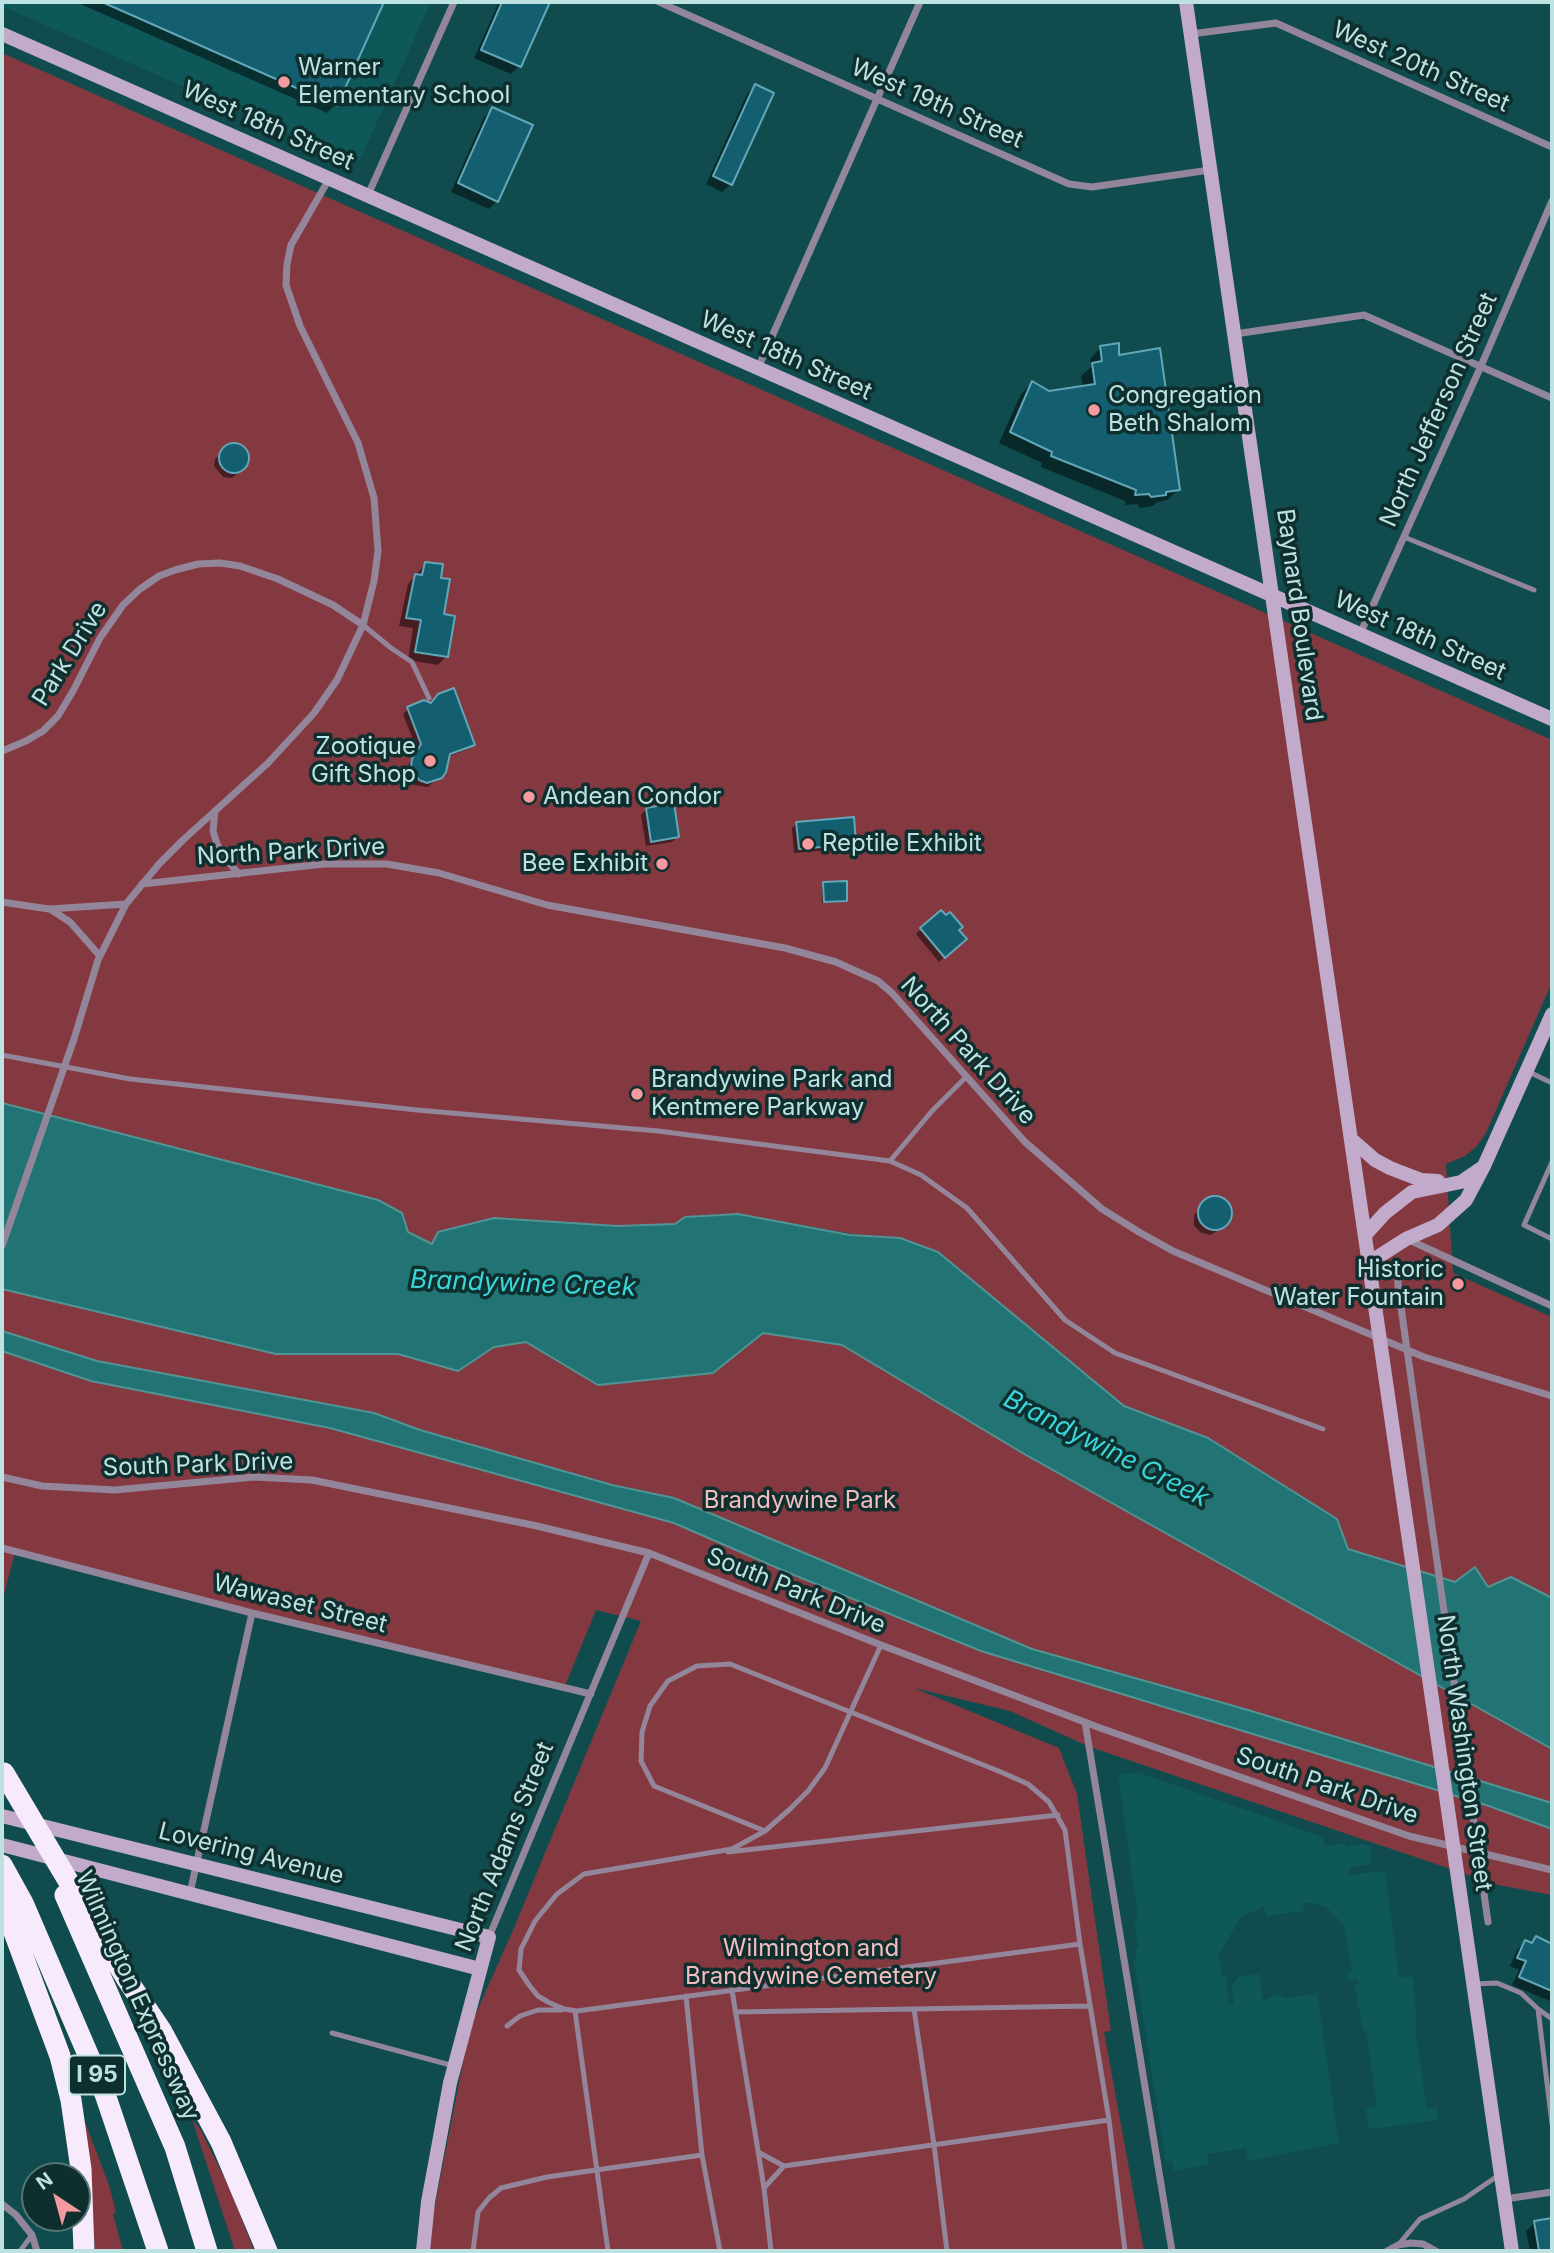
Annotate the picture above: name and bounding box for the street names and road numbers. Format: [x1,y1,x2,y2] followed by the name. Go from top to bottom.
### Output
[1328,15,1514,119] street label: West 20th Street
[847,53,1027,155] street label: West 19th Street
[178,75,358,177] street label: West 18th Street
[1374,288,1504,532] street label: North Jefferson Street
[696,305,876,407] street label: West 18th Street
[1270,507,1328,723] street label: Baynard Boulevard
[1330,585,1510,687] street label: West 18th Street
[27,596,113,712] street label: Park Drive
[196,833,386,871] street label: North Park Drive
[894,971,1042,1131] street label: North Park Drive
[102,1447,294,1483] street label: South Park Drive
[702,1542,890,1640] street label: South Park Drive
[210,1568,390,1640] street label: Wawaset Street
[1430,1613,1498,1893] street label: North Washington Street
[450,1738,560,1956] street label: North Adams Street
[1232,1741,1422,1831] street label: South Park Drive
[155,1817,347,1891] street label: Lovering Avenue
[69,1867,205,2125] street label: Wilmington Expressway
[69,2056,125,2094] road number: I 95

